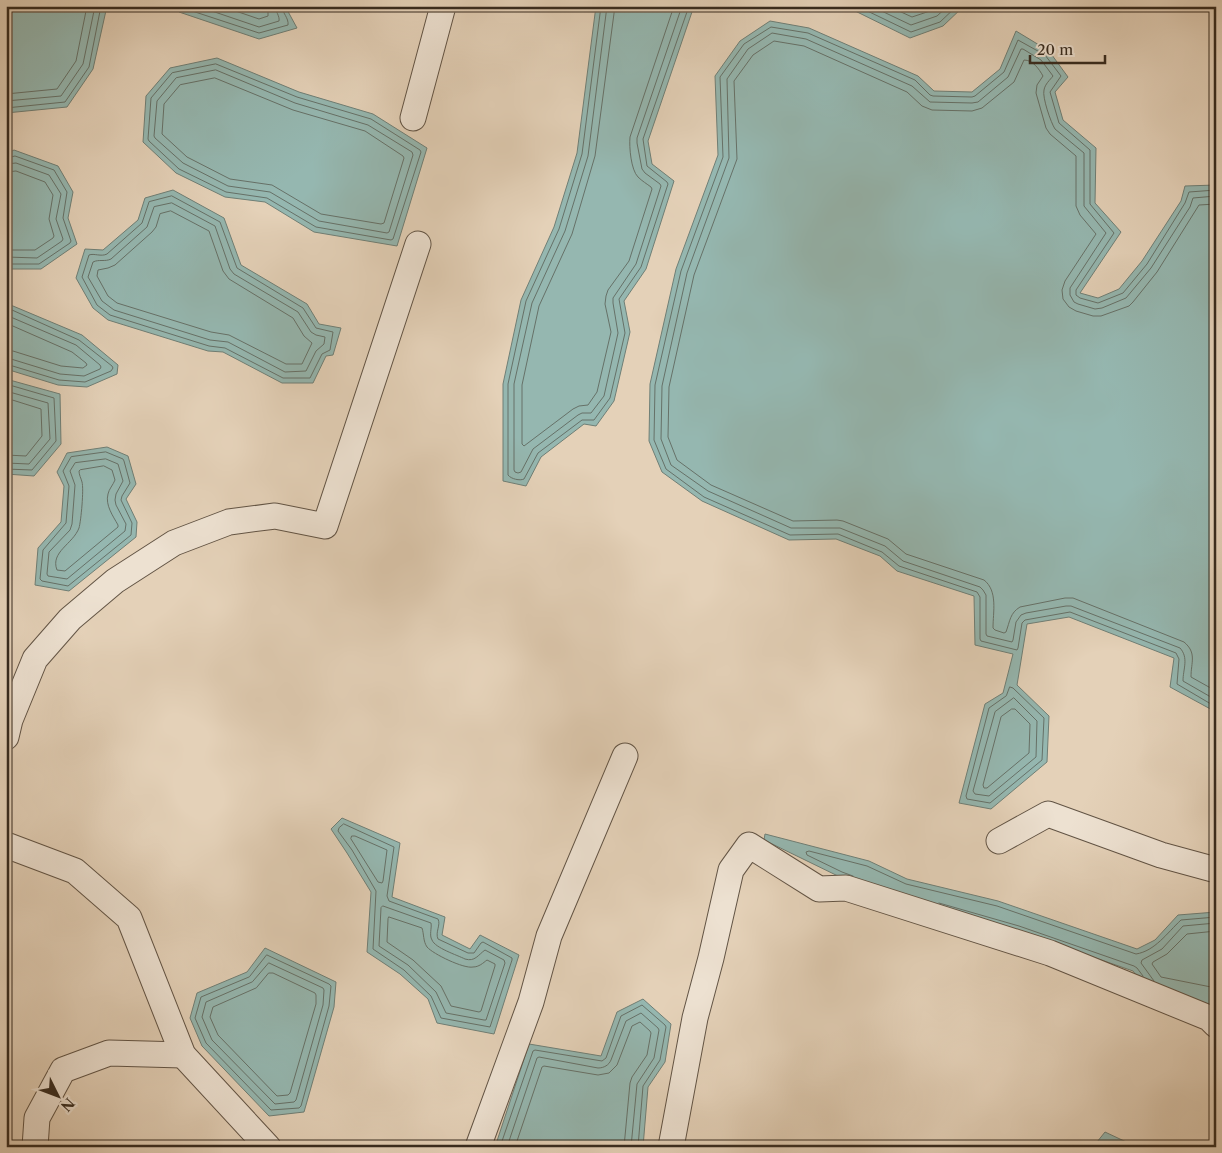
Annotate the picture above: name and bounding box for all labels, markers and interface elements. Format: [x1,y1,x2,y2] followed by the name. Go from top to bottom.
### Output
[1030,32,1104,64] scale bar
[1037,40,1073,59] text: 20 m
[32,1070,82,1120] north arrow
[57,1094,78,1115] text: N

